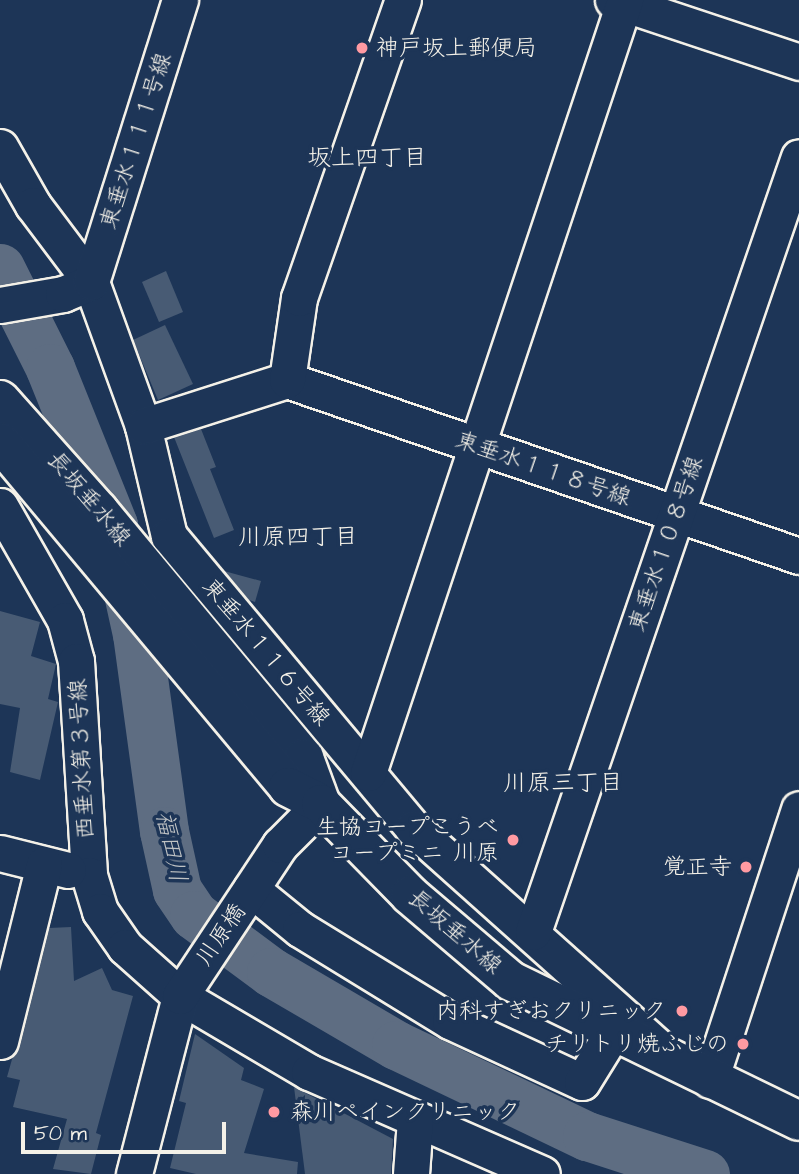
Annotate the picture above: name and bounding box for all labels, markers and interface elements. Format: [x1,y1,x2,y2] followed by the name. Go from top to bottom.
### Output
[376,34,537,62] place label: 神戸坂上郵便局
[354,40,370,56] marker: 神戸坂上郵便局
[94,49,178,233] street label: 東垂水１１１号線
[307,145,427,173] district label: 坂上四丁目
[452,426,634,512] street label: 東垂水１１８号線
[41,446,137,552] street label: 長坂垂水線
[623,453,709,635] street label: 東垂水１０８号線
[238,524,358,552] district label: 川原四丁目
[196,573,336,731] street label: 東垂水１１６号線
[64,678,100,840] street label: 西垂水第３号線
[503,770,623,798] district label: 川原三丁目
[148,809,192,885] water label: 福田川
[315,813,499,867] place label: 生協コープこうべ コープミニ 川原
[505,832,521,848] marker: 生協コープこうべ コープミニ 川原
[663,853,732,881] place label: 覚正寺
[738,859,754,875] marker: 覚正寺
[403,884,507,980] street label: 長坂垂水線
[190,899,252,971] street label: 川原橋
[436,997,666,1025] place label: 内科すぎおクリニック
[672,1001,692,1021] marker: 内科すぎおクリニック
[545,1030,729,1058] place label: チリトリ焼ふじの
[735,1036,751,1052] marker: チリトリ焼ふじの
[290,1098,520,1126] place label: 森川ペインクリニック
[264,1102,284,1122] marker: 森川ペインクリニック
[24,1108,229,1152] scale bar
[34,1119,87,1148] text: 50 m

